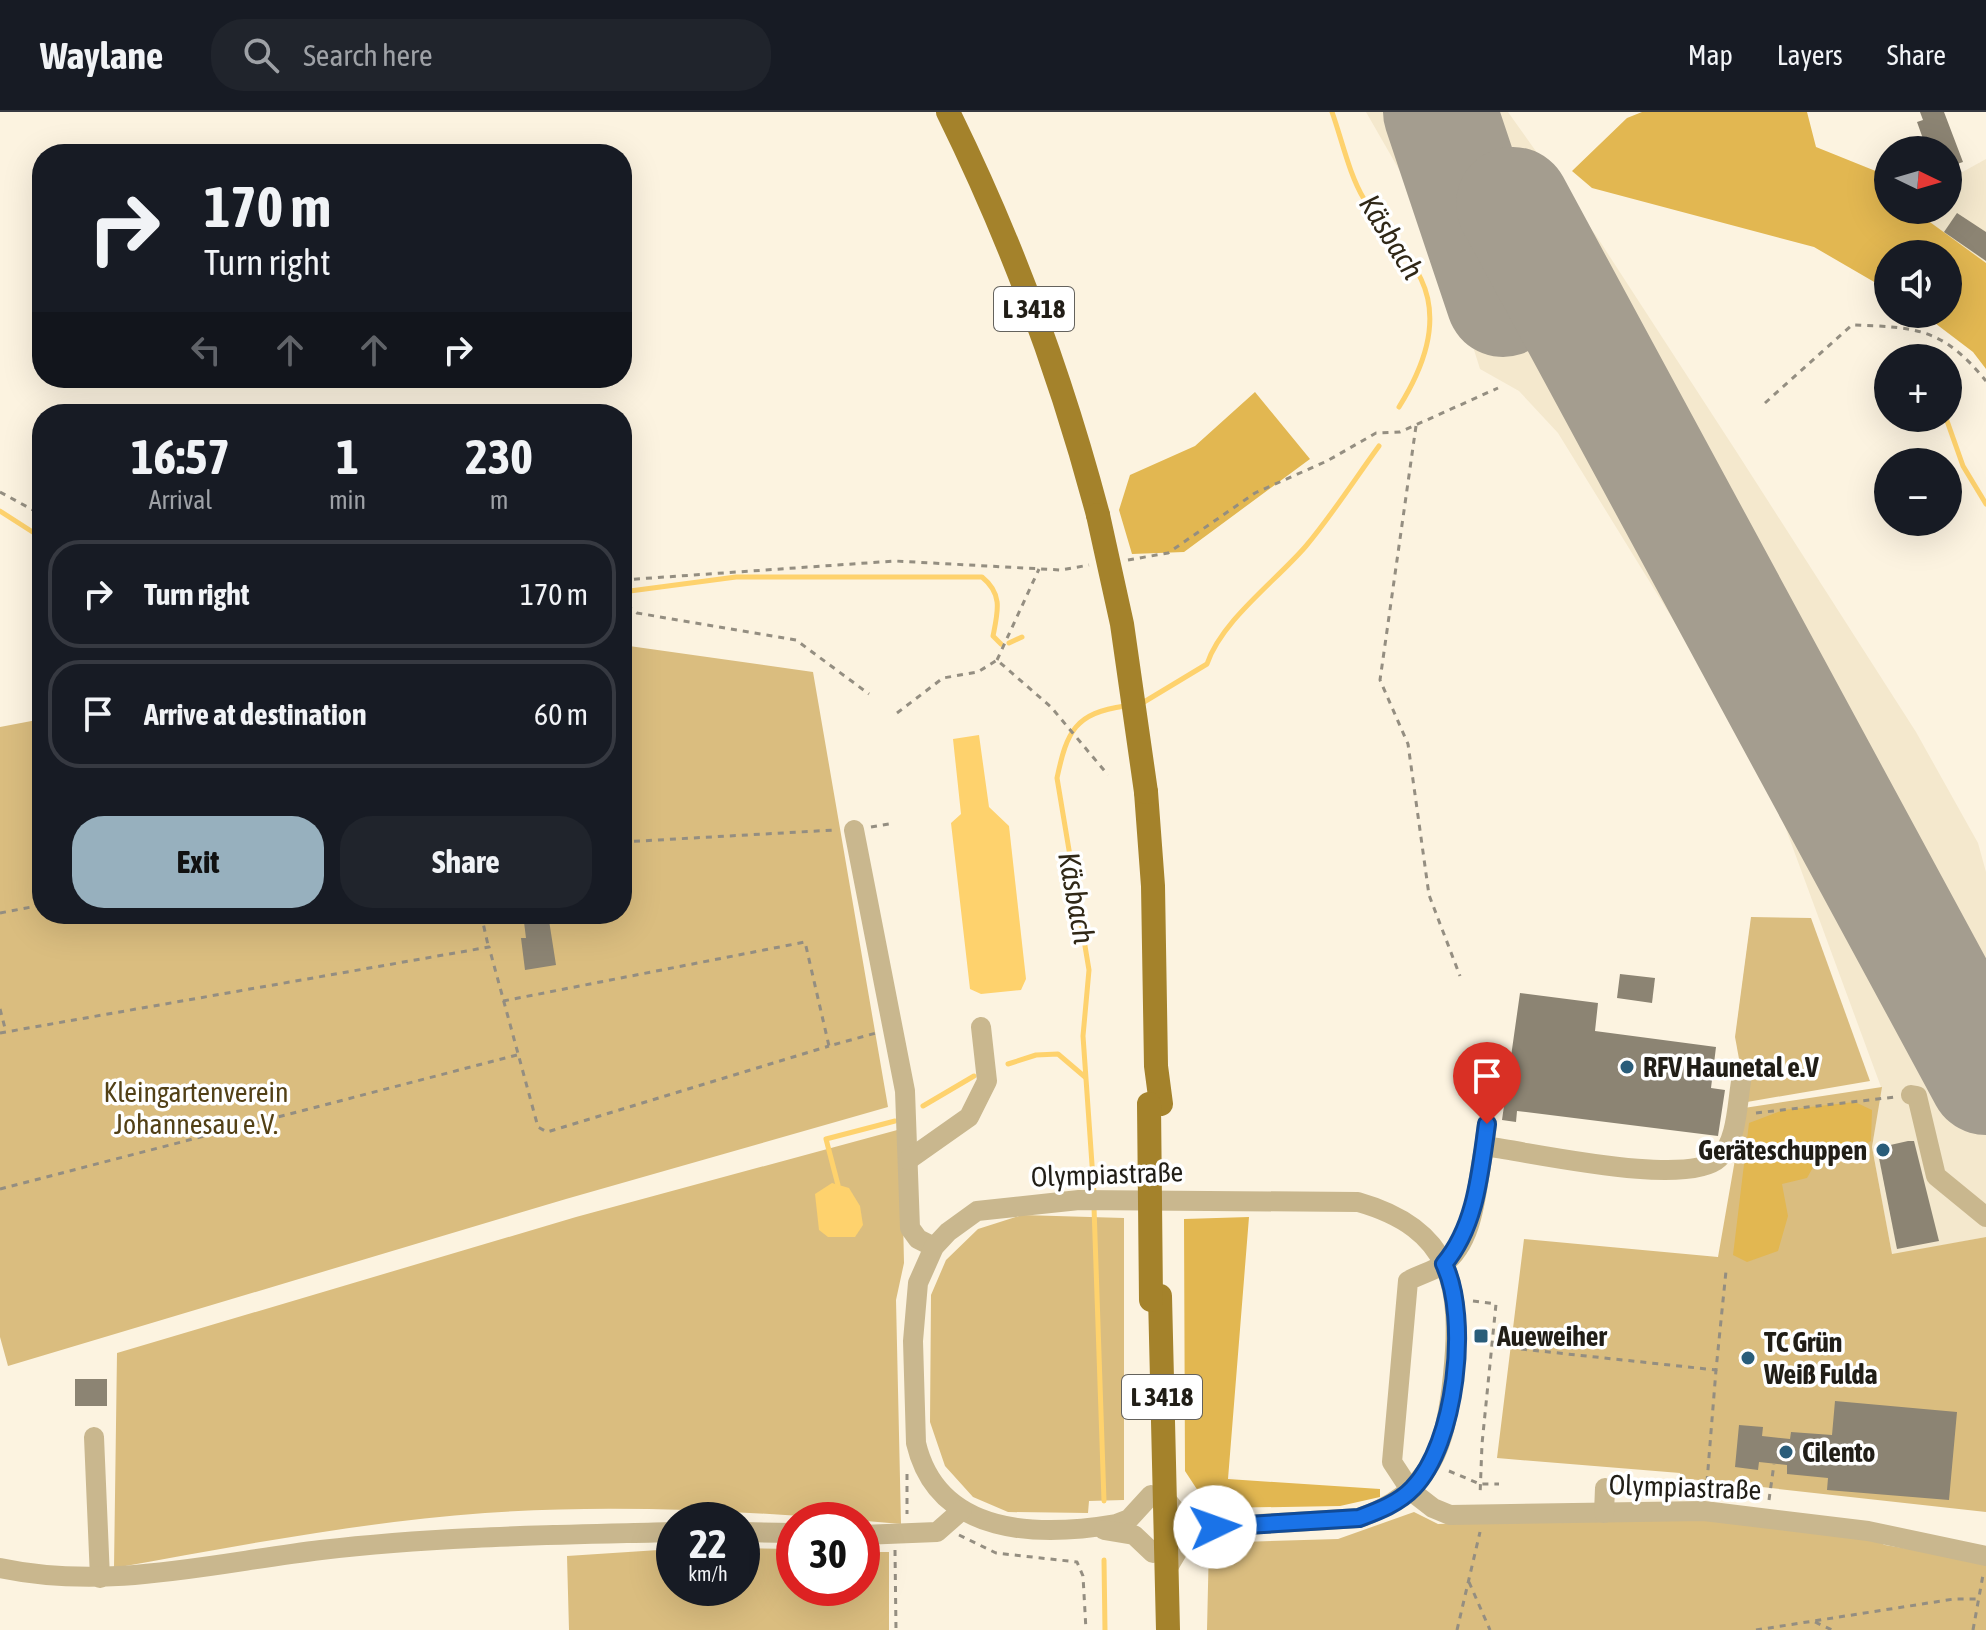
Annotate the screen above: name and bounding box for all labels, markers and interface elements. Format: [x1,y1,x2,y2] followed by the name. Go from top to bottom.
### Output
[211,19,771,91] search box
[239,33,283,77] icon: search
[40,34,163,77] text: Waylane
[303,38,433,72] text: Search here
[1688,39,1733,71] text: Map
[1777,39,1843,71] text: Layers
[1887,39,1946,71] text: Share
[1874,136,1962,224] north arrow
[1874,136,1962,536] map controls
[204,175,331,239] text: 170 m
[72,176,176,280] icon: right
[1353,188,1431,285] water label: Käsbach
[1874,240,1962,328] button: sound
[204,241,331,283] text: Turn right
[994,287,1074,331] road number: L 3418
[184,328,228,372] icon: left
[268,328,312,372] icon: ahead
[352,328,396,372] icon: ahead
[436,328,480,372] icon: right
[1874,344,1962,432] button: +
[131,429,230,484] text: 16:57
[336,429,359,484] text: 1
[465,429,533,484] text: 230
[1874,448,1962,536] button: −
[149,485,212,515] text: Arrival
[329,485,366,515] text: min
[490,485,508,515] text: m
[76,572,120,616] icon: right
[144,577,250,611] text: Turn right
[520,577,588,611] text: 170 m
[76,692,120,736] icon: arrive
[144,697,366,731] text: Arrive at destination
[534,697,588,731] text: 60 m
[72,816,324,908] button: Exit
[340,816,592,908] button: Share
[1052,849,1102,946] water label: Käsbach
[1453,1042,1521,1124] pin
[1643,1051,1819,1083] place label: RFV Haunetal e.V
[1465,1054,1509,1098] icon: arrive
[1618,1058,1636,1076] marker: RFV Haunetal e.V
[103,1076,289,1140] park label: Kleingartenverein Johannesau e.V.
[1698,1134,1867,1166] place label: Geräteschuppen
[1874,1141,1892,1159] marker: Geräteschuppen
[1030,1155,1184,1193] street label: Olympiastraße
[1496,1320,1608,1352] place label: Aueweiher
[1763,1326,1878,1390] place label: TC Grün Weiß Fulda
[1472,1327,1490,1345] marker: Aueweiher
[1739,1349,1757,1367] marker: TC Grün Weiß Fulda
[1122,1375,1202,1419] road number: L 3418
[1802,1436,1875,1468] place label: Cilento
[1777,1443,1795,1461] marker: Cilento
[1608,1468,1762,1506] street label: Olympiastraße
[1173,1485,1257,1569] position arrow
[776,1502,880,1606] speed limit sign: 30
[689,1521,727,1566] text: 22
[688,1562,728,1585] text: km/h

